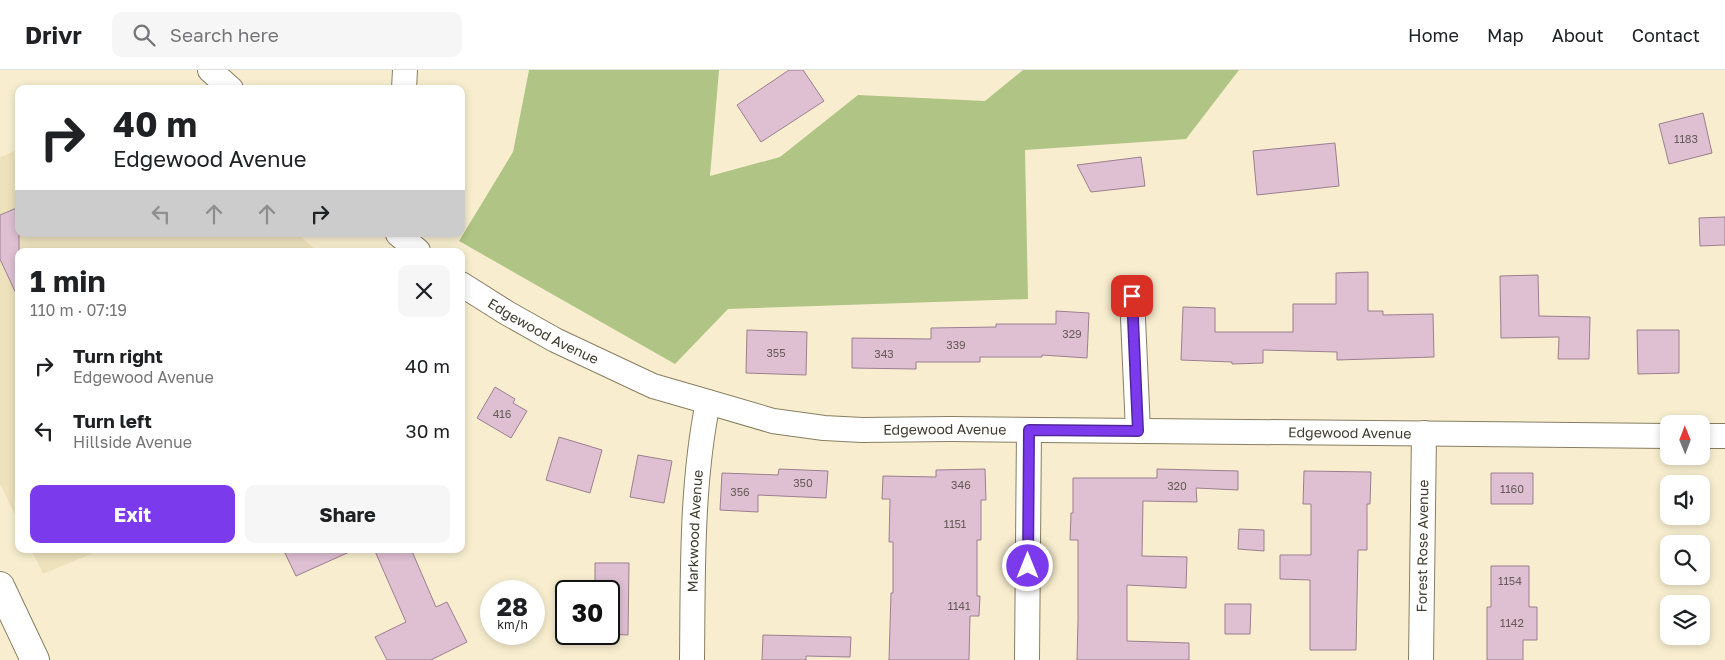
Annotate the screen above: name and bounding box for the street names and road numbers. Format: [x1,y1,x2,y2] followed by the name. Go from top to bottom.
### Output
[485,294,602,367] street label: Edgewood Avenue
[883,420,1006,438] street label: Edgewood Avenue
[1288,423,1411,441] street label: Edgewood Avenue
[684,469,706,593] street label: Markwood Avenue
[1413,479,1431,613] street label: Forest Rose Avenue

